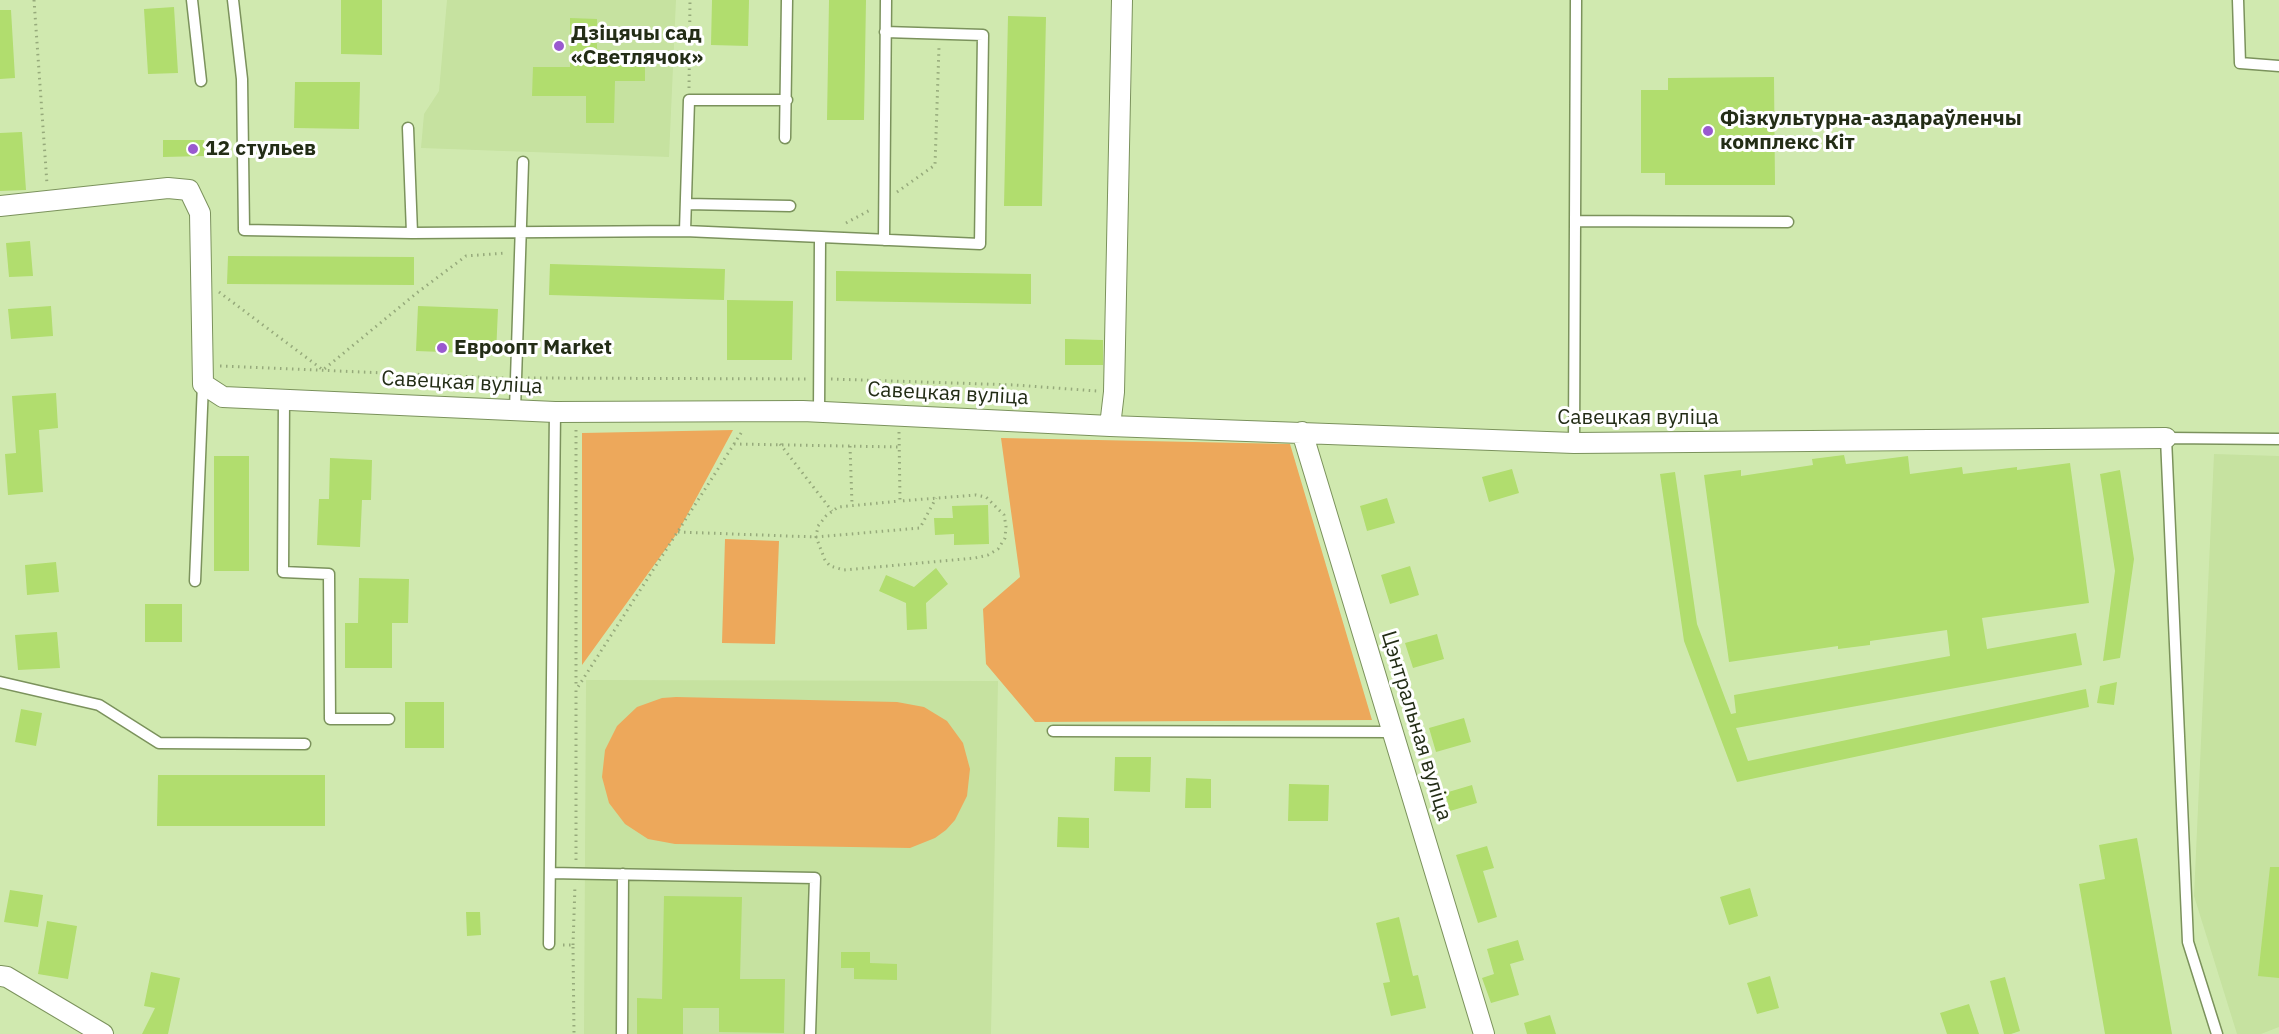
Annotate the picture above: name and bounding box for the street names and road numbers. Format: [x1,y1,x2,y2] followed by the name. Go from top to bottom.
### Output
[381,366,543,400] street label: Савецкая вуліца
[867,377,1029,411] street label: Савецкая вуліца
[1557,405,1719,431] street label: Савецкая вуліца
[1375,628,1457,824] street label: Цэнтральная вуліца

